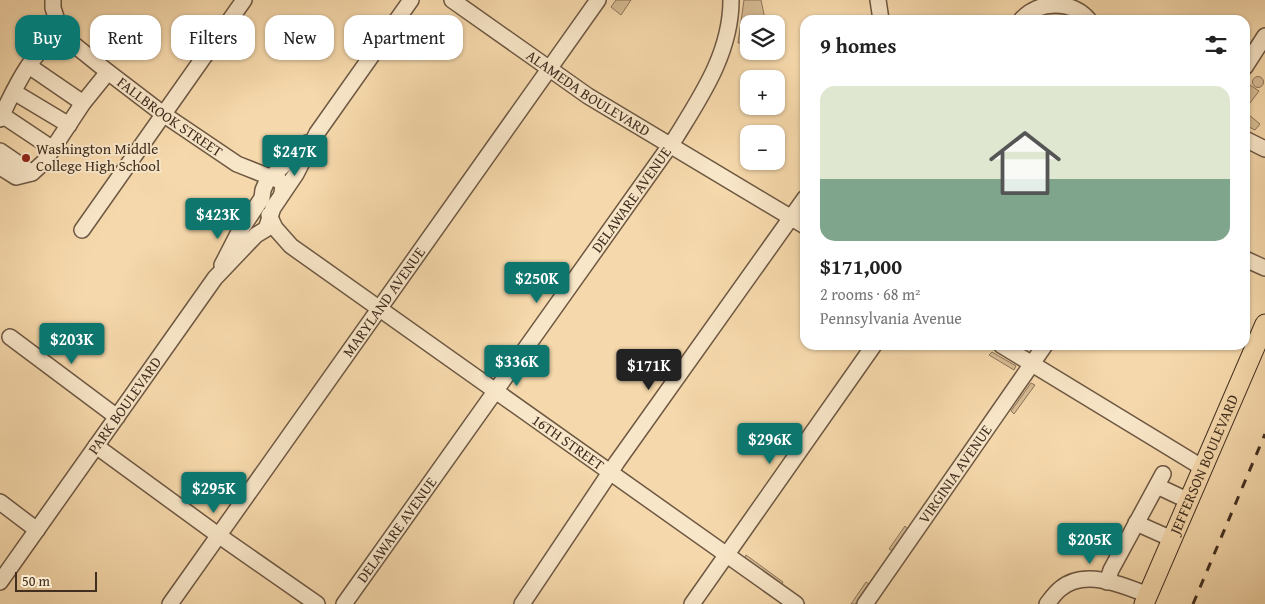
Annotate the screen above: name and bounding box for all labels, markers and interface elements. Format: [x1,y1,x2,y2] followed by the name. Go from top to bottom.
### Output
[15,15,80,60] chip: Buy
[90,15,161,60] chip: Rent
[171,15,255,60] chip: Filters
[265,15,334,60] chip: New
[344,15,463,60] chip: Apartment
[740,15,785,170] map controls
[740,15,785,60] button: layers
[820,30,896,61] text: 9 homes
[1202,31,1230,59] icon: filters
[522,45,654,141] street label: ALAMEDA BOULEVARD
[740,70,785,115] button: +
[113,72,228,162] street label: FALLBROOK STREET
[980,118,1070,208] icon: home
[740,125,785,170] button: −
[260,134,330,177] pin: $247K
[36,138,160,176] place label: Washington Middle College High School
[273,139,317,163] text: $247K
[586,142,676,257] street label: DELAWARE AVENUE
[20,152,32,164] marker: Washington Middle College High School
[183,198,253,240] pin: $423K
[196,202,240,226] text: $423K
[337,242,430,361] street label: MARYLAND AVENUE
[820,251,902,282] text: $171,000
[502,262,572,304] pin: $250K
[515,266,559,290] text: $250K
[820,282,920,306] text: 2 rooms · 68 m²
[820,306,962,330] text: Pennsylvania Avenue
[37,322,107,365] pin: $203K
[50,327,94,351] text: $203K
[482,344,552,387] pin: $336K
[614,348,684,391] pin: $171K
[495,349,539,373] text: $336K
[83,352,166,458] street label: PARK BOULEVARD
[627,353,671,377] text: $171K
[1164,391,1243,539] street label: JEFFERSON BOULEVARD
[528,409,609,475] street label: 16TH STREET
[913,420,997,528] street label: VIRGINIA AVENUE
[735,422,805,465] pin: $296K
[748,427,792,451] text: $296K
[179,472,249,514] pin: $295K
[352,472,441,587] street label: DELAWARE AVENUE
[192,476,236,500] text: $295K
[1055,522,1125,565] pin: $205K
[1068,527,1112,551] text: $205K
[15,569,98,592] scale bar
[22,571,50,591] text: 50 m

